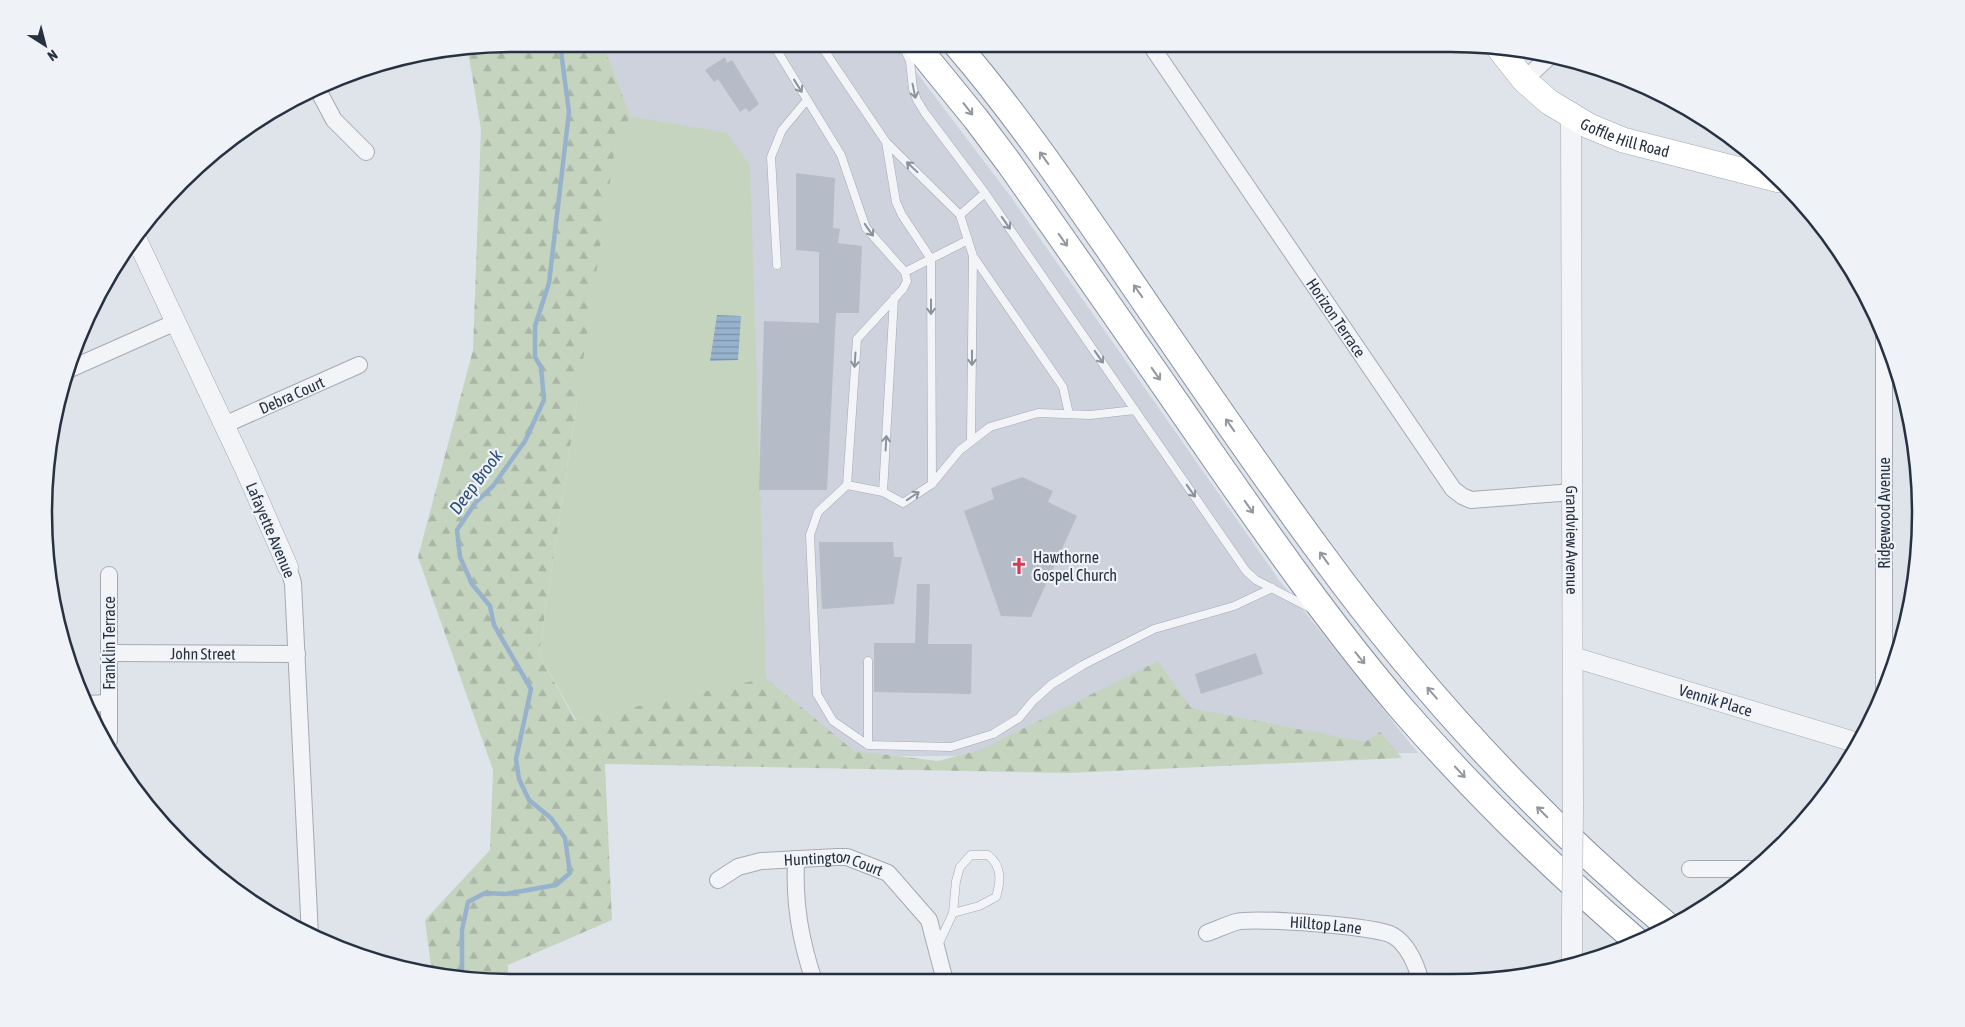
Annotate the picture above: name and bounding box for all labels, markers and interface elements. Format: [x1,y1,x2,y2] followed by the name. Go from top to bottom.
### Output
[20,20,70,70] north arrow
[45,47,61,64] text: N
[794,78,804,92] one-way arrow
[910,82,920,98] one-way arrow
[963,102,973,116] one-way arrow
[1577,114,1671,161] street label: Goffle Hill Road
[1039,152,1050,165] one-way arrow
[906,161,918,173] one-way arrow
[1001,216,1011,230] one-way arrow
[864,223,874,237] one-way arrow
[1058,233,1068,247] one-way arrow
[1303,275,1369,360] street label: Horizon Terrace
[1133,284,1143,298] one-way arrow
[926,299,936,315] one-way arrow
[967,349,977,365] one-way arrow
[1094,350,1104,364] one-way arrow
[850,352,860,368] one-way arrow
[1151,367,1161,381] one-way arrow
[256,372,327,417] street label: Debra Court
[1225,418,1235,432] one-way arrow
[881,436,891,452] one-way arrow
[445,444,507,518] water label: Deep Brook
[1875,457,1894,569] street label: Ridgewood Avenue
[242,480,299,581] street label: Lafayette Avenue
[1186,484,1196,498] one-way arrow
[1563,485,1581,595] street label: Grandview Avenue
[906,491,920,501] one-way arrow
[1244,500,1254,514] one-way arrow
[1033,548,1117,585] place label: Hawthorne Gospel Church
[1319,551,1329,565] one-way arrow
[1009,556,1029,576] church icon: Hawthorne Gospel Church
[100,596,118,690] street label: Franklin Terrace
[170,644,236,663] street label: John Street
[1355,651,1366,664] one-way arrow
[1677,680,1755,720] street label: Vennik Place
[1427,687,1438,700] one-way arrow
[1454,766,1466,779] one-way arrow
[1536,806,1549,818] one-way arrow
[783,847,886,879] street label: Huntington Court
[1289,913,1363,937] street label: Hilltop Lane

